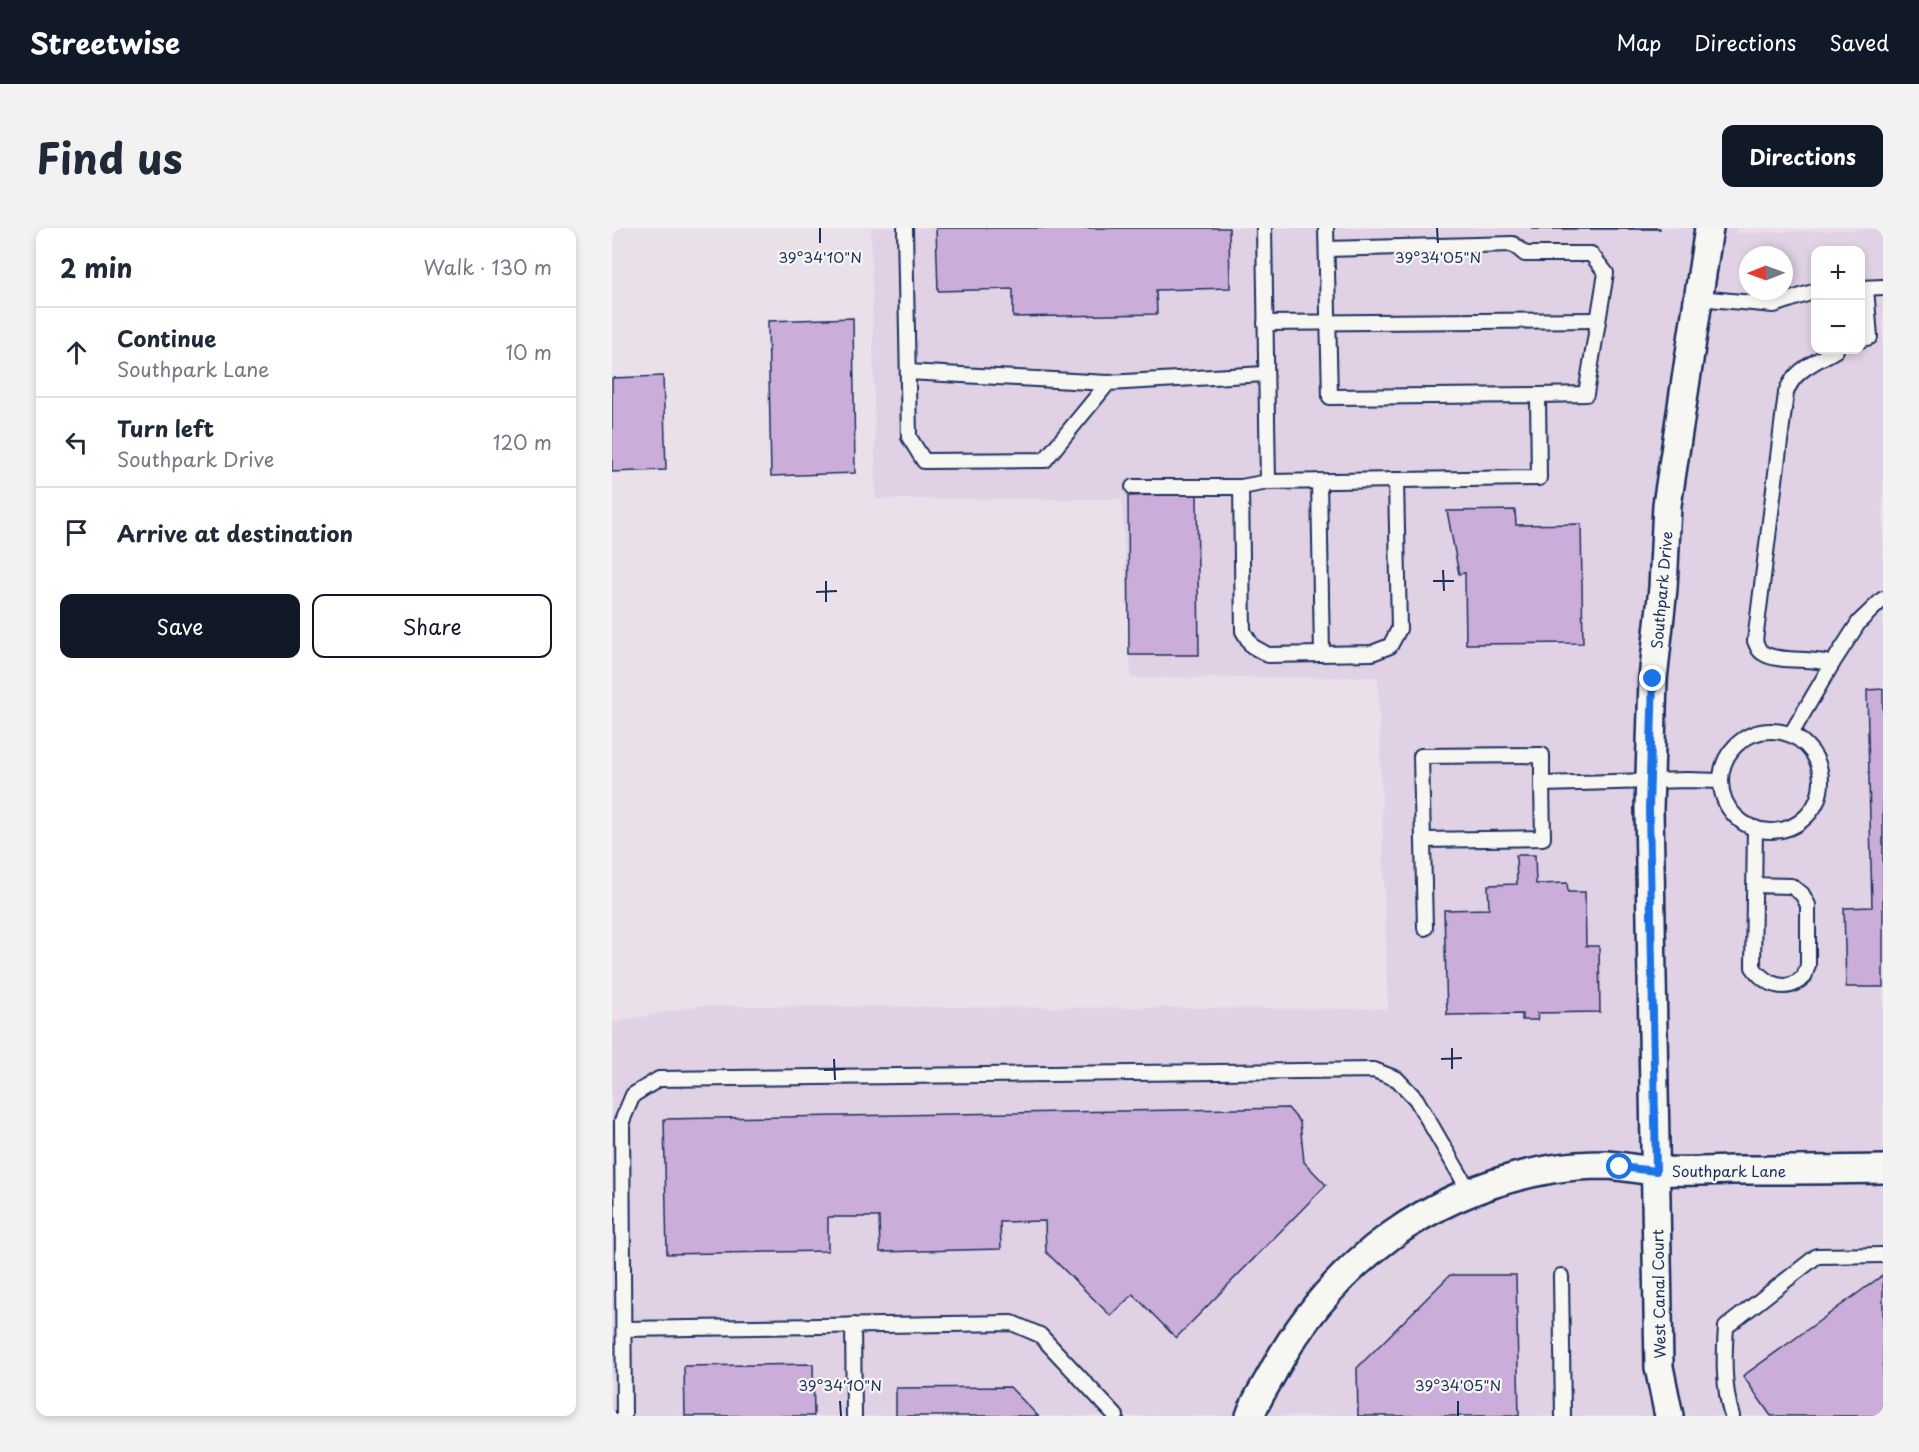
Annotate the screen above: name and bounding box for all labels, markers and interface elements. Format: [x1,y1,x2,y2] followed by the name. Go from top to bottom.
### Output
[30,21,180,64] text: Streetwise
[1616,26,1661,58] text: Map
[1694,26,1796,58] text: Directions
[1829,26,1889,58] text: Saved
[36,125,183,188] text: Find us
[1722,125,1883,187] button: Directions
[778,245,862,268] text: 39°34'10"N
[1395,245,1481,268] text: 39°34'05"N
[1739,246,1793,300] north arrow
[1811,246,1865,354] map controls
[1811,246,1865,300] button: +
[60,248,133,287] text: 2 min
[424,252,552,282] text: Walk · 130 m
[1811,300,1865,354] button: −
[117,321,216,354] text: Continue
[60,336,93,369] icon: ahead
[505,337,552,367] text: 10 m
[117,354,270,384] text: Southpark Lane
[117,411,214,444] text: Turn left
[60,426,93,459] icon: left
[493,427,552,457] text: 120 m
[117,444,274,474] text: Southpark Drive
[60,516,93,549] icon: arrive
[117,516,353,549] text: Arrive at destination
[1644,530,1678,650] street label: Southpark Drive
[60,594,300,658] button: Save
[312,594,552,658] button: Share
[1639,665,1665,691] route end
[1606,1153,1632,1179] route start
[1672,1159,1786,1182] street label: Southpark Lane
[1645,1229,1671,1359] street label: West Canal Court
[798,1373,882,1396] text: 39°34'10"N
[1415,1373,1501,1396] text: 39°34'05"N

